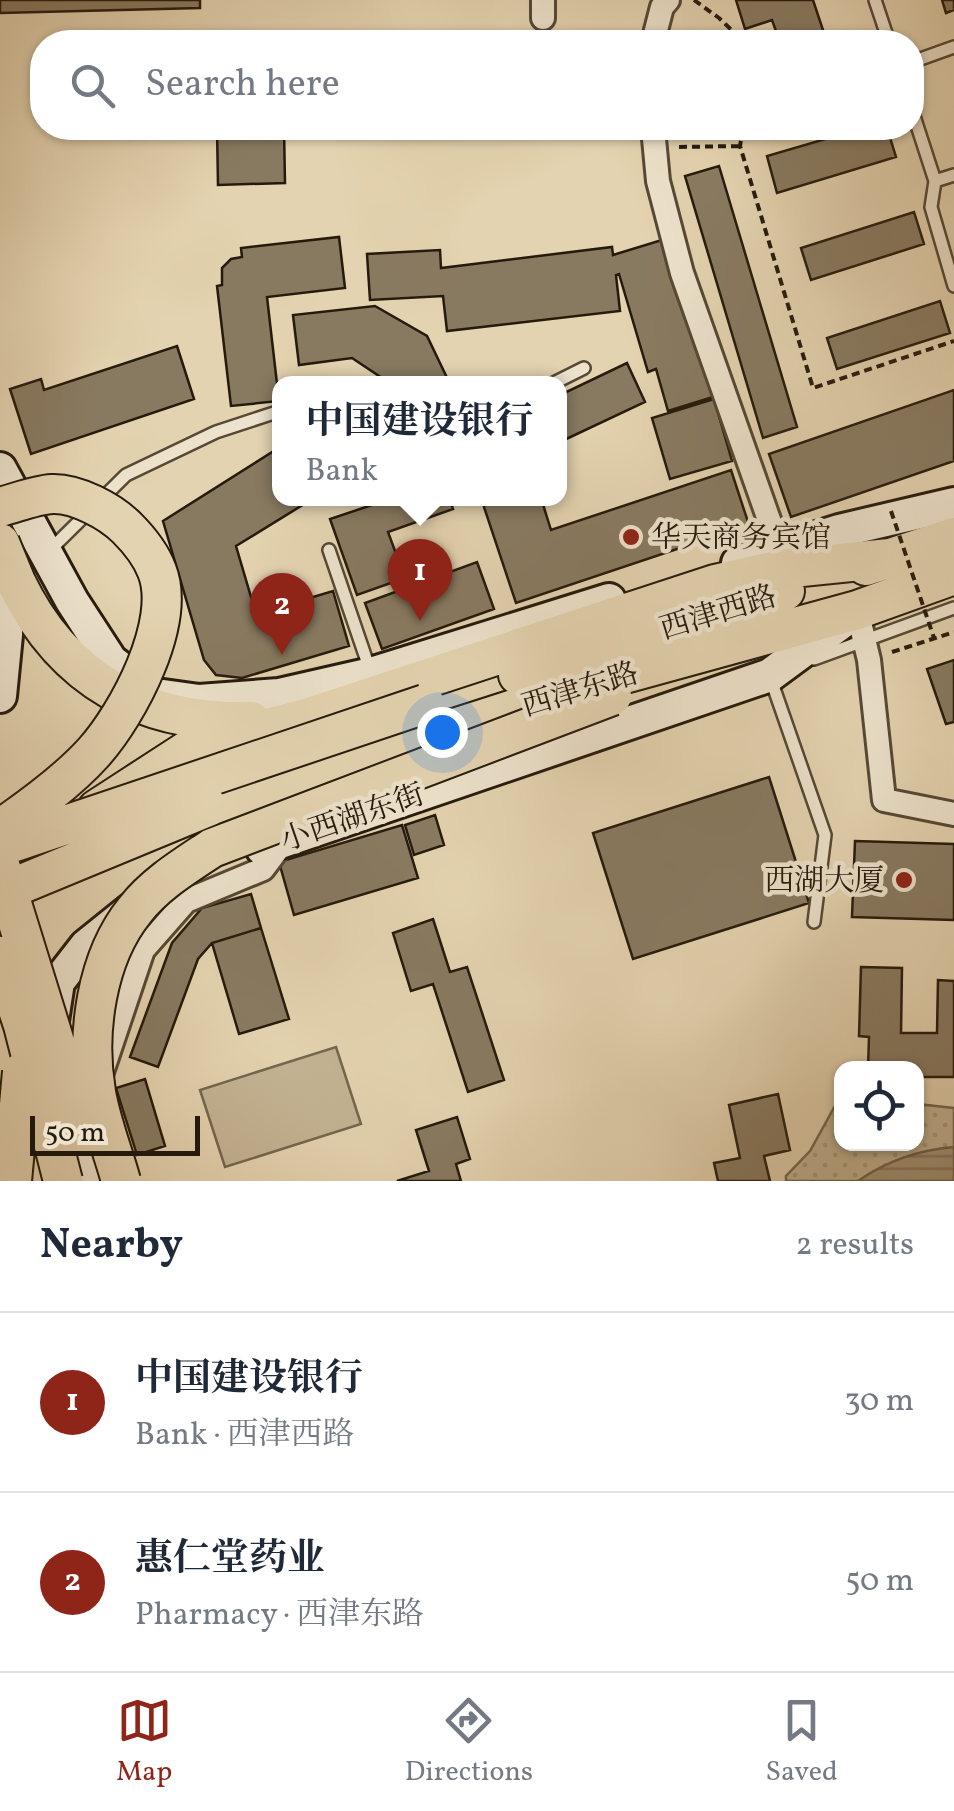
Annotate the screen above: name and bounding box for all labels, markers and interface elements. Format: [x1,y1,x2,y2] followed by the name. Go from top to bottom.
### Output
[30,30,924,140] search box
[65,58,120,113] icon: search
[145,59,340,112] text: Search here
[272,376,567,506] popup
[305,397,534,450] text: 中国建设银行
[305,450,378,494] text: Bank
[651,518,831,560] place label: 华天商务宾馆
[620,526,642,548] marker: 华天商务宾馆
[388,538,452,621] pin: 1
[250,572,314,655] pin: 2
[655,576,782,652] street label: 西津西路
[517,653,644,729] street label: 西津东路
[417,707,468,758] your location
[275,775,430,863] street label: 小西湖东街
[764,861,884,903] place label: 西湖大厦
[893,869,915,891] marker: 西湖大厦
[834,1061,924,1151] map controls
[834,1061,924,1151] button: locate
[30,1111,200,1156] scale bar
[45,1114,105,1153] text: 50 m
[40,1217,183,1276] text: Nearby
[796,1224,914,1268] text: 2 results
[135,1354,363,1407] text: 中国建设银行
[66,1380,79,1424] text: 1
[844,1380,914,1424] text: 30 m
[135,1414,355,1458] text: Bank · 西津西路
[135,1534,325,1587] text: 惠仁堂药业
[64,1560,81,1604] text: 2
[845,1560,914,1604] text: 50 m
[135,1594,424,1638] text: Pharmacy · 西津东路
[116,1693,172,1792] tab: Map
[405,1693,533,1792] tab: Directions
[766,1693,838,1792] tab: Saved

